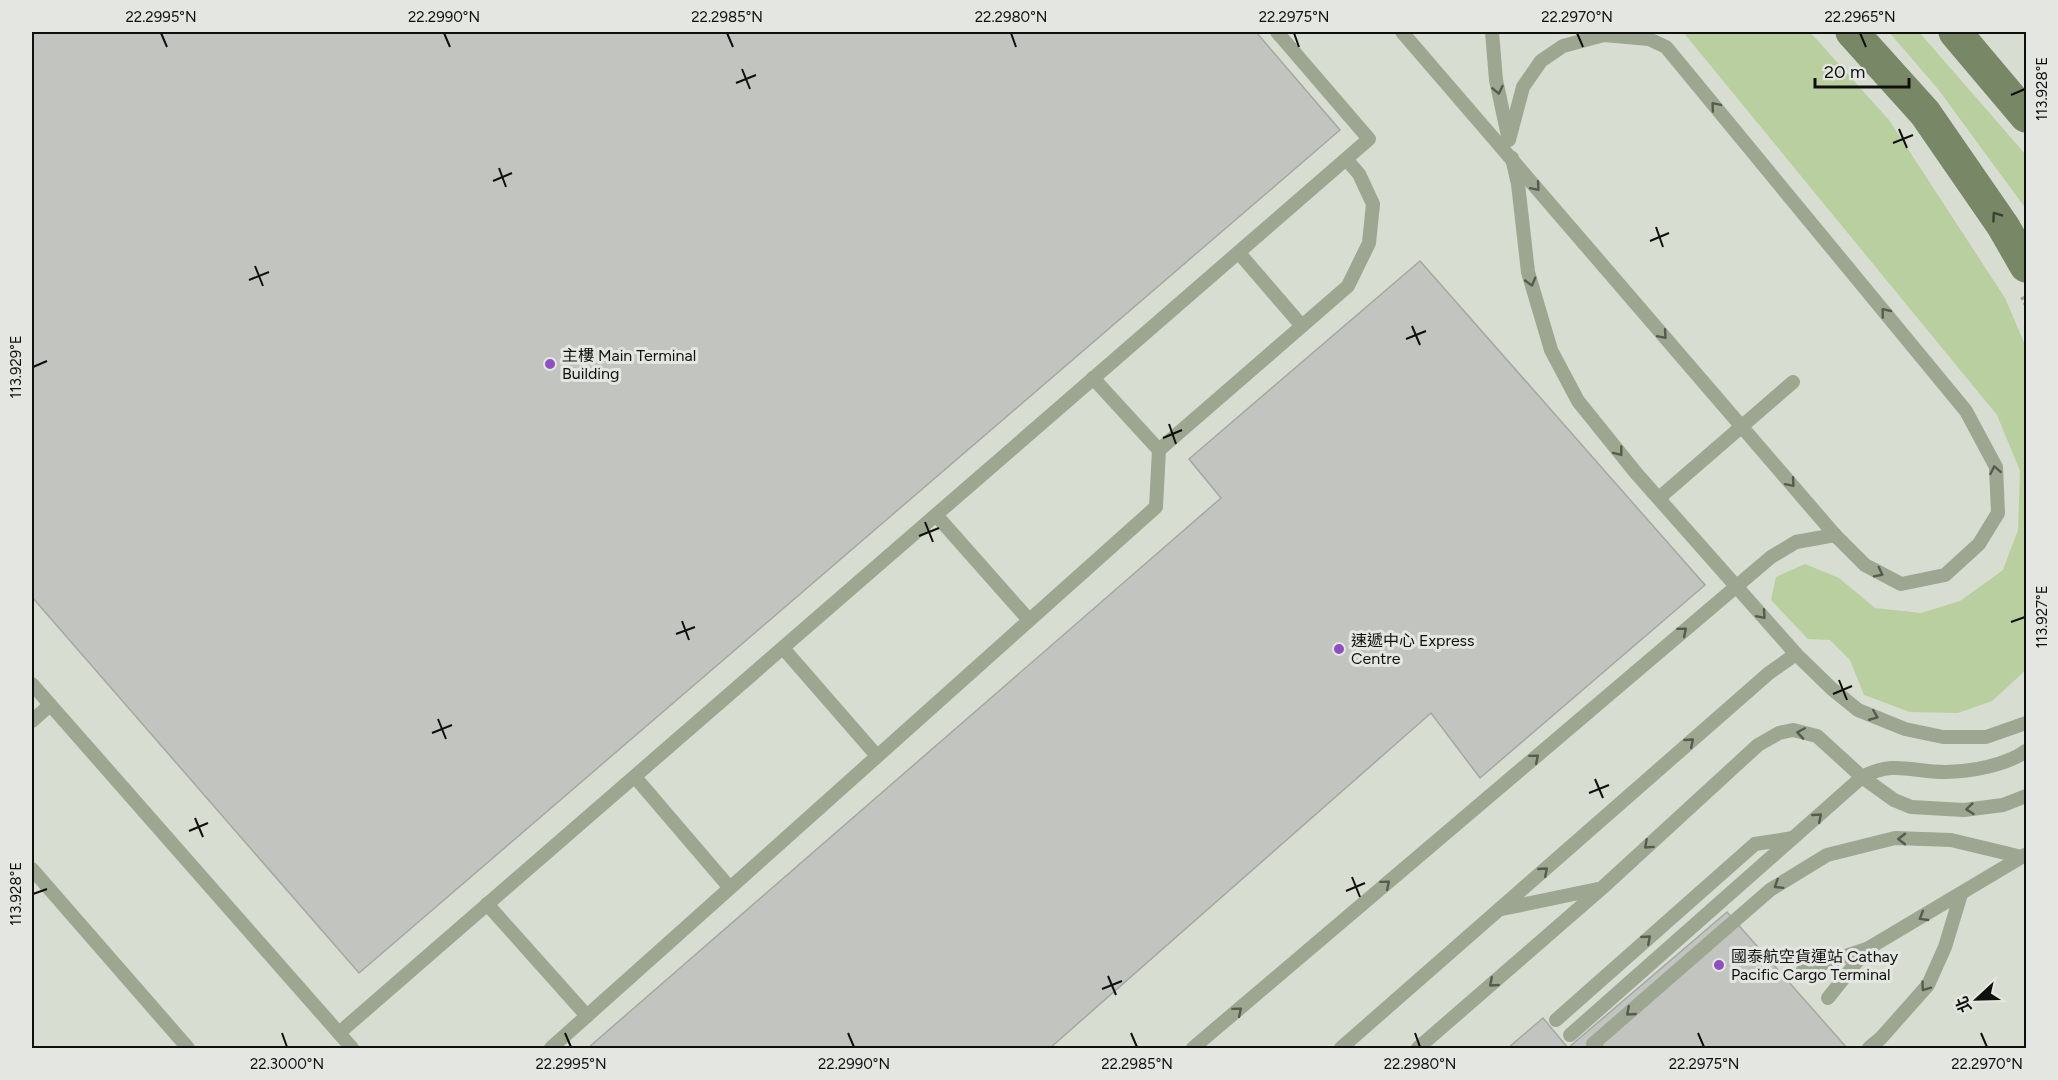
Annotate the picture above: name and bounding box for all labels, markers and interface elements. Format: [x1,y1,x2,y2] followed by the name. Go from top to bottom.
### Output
[125,8,197,26] text: 22.2995°N
[408,8,480,26] text: 22.2990°N
[691,8,763,26] text: 22.2985°N
[975,8,1047,26] text: 22.2980°N
[1259,8,1329,26] text: 22.2975°N
[1541,8,1613,26] text: 22.2970°N
[1824,8,1896,26] text: 22.2965°N
[1815,51,1910,89] scale bar
[2033,57,2051,121] text: 113.928°E
[1824,61,1865,83] text: 20 m
[1491,84,1504,94] one-way arrow
[1711,102,1722,113] one-way arrow
[1529,180,1540,191] one-way arrow
[1992,212,2003,223] one-way arrow
[1523,277,1536,287] one-way arrow
[1881,308,1892,319] one-way arrow
[1656,328,1667,339] one-way arrow
[7,335,25,399] text: 113.929°E
[562,346,696,383] place label: 主樓 Main Terminal Building
[543,357,557,371] marker: 主樓 Main Terminal Building
[1612,446,1623,457] one-way arrow
[1989,466,2002,476] one-way arrow
[1783,476,1794,487] one-way arrow
[1872,565,1883,577] one-way arrow
[2033,585,2051,649] text: 113.927°E
[1754,608,1765,619] one-way arrow
[1676,628,1687,639] one-way arrow
[1351,631,1475,668] place label: 速遞中心 Express Centre
[1332,642,1346,656] marker: 速遞中心 Express Centre
[1868,709,1878,722] one-way arrow
[1796,727,1805,739] one-way arrow
[1683,738,1694,749] one-way arrow
[1528,754,1539,765] one-way arrow
[1965,802,1975,815] one-way arrow
[1811,813,1822,824] one-way arrow
[1898,833,1907,845] one-way arrow
[1644,838,1655,849] one-way arrow
[7,862,25,926] text: 113.928°E
[1537,867,1548,878] one-way arrow
[1774,878,1784,890] one-way arrow
[1379,880,1390,891] one-way arrow
[1919,910,1929,921] one-way arrow
[1640,935,1651,946] one-way arrow
[1731,947,1899,984] place label: 國泰航空貨運站 Cathay Pacific Cargo Terminal
[1712,958,1726,972] marker: 國泰航空貨運站 Cathay Pacific Cargo Terminal
[1947,969,2007,1029] north arrow
[1489,976,1500,987] one-way arrow
[1921,981,1932,992] one-way arrow
[1952,993,1975,1015] text: 北
[1626,1005,1637,1016] one-way arrow
[1231,1007,1242,1018] one-way arrow
[250,1055,324,1073] text: 22.3000°N
[535,1055,607,1073] text: 22.2995°N
[818,1055,890,1073] text: 22.2990°N
[1101,1055,1173,1073] text: 22.2985°N
[1384,1055,1456,1073] text: 22.2980°N
[1669,1055,1739,1073] text: 22.2975°N
[1951,1055,2023,1073] text: 22.2970°N

